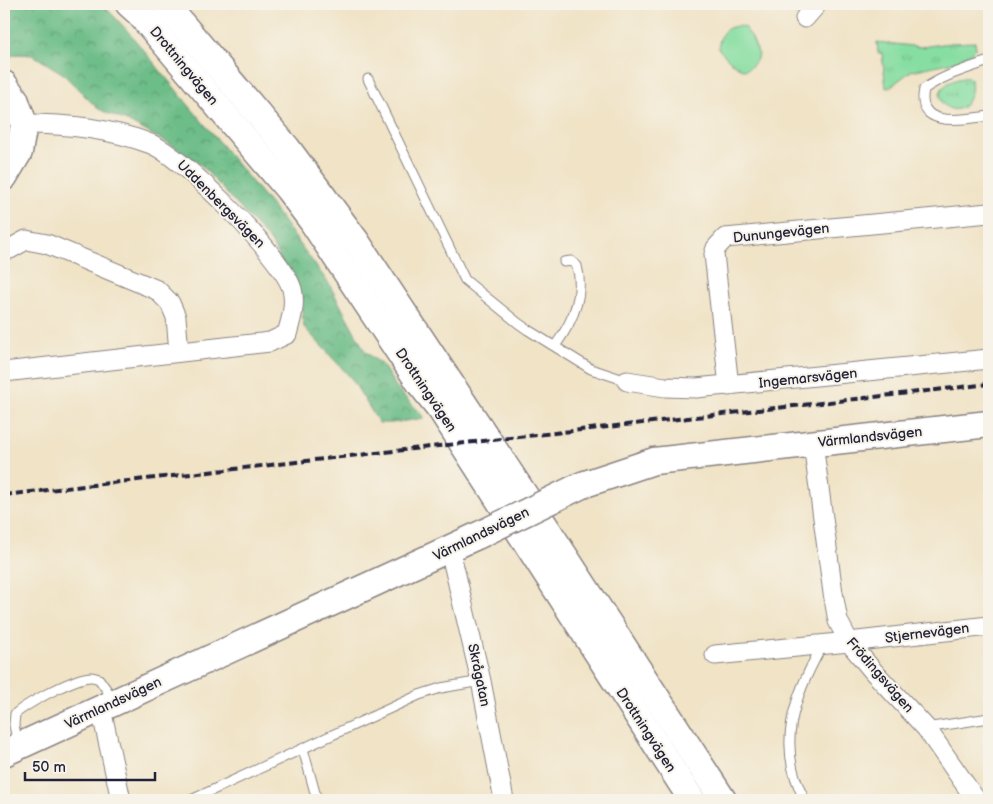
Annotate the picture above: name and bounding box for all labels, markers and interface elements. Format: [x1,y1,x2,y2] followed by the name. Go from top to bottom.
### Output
[146,23,222,109] street label: Drottningvägen
[173,156,269,252] street label: Uddenbergsvägen
[732,219,830,247] street label: Dunungevägen
[392,345,460,435] street label: Drottningvägen
[758,364,858,392] street label: Ingemarsvägen
[817,423,923,451] street label: Värmlandsvägen
[430,503,532,565] street label: Värmlandsvägen
[884,619,970,647] street label: Stjernevägen
[843,634,917,716] street label: Frödingsvägen
[464,642,494,708] street label: Skrågatan
[62,673,164,733] street label: Värmlandsvägen
[612,685,680,776] street label: Drottningvägen
[25,749,155,781] scale bar
[32,758,66,777] text: 50 m

